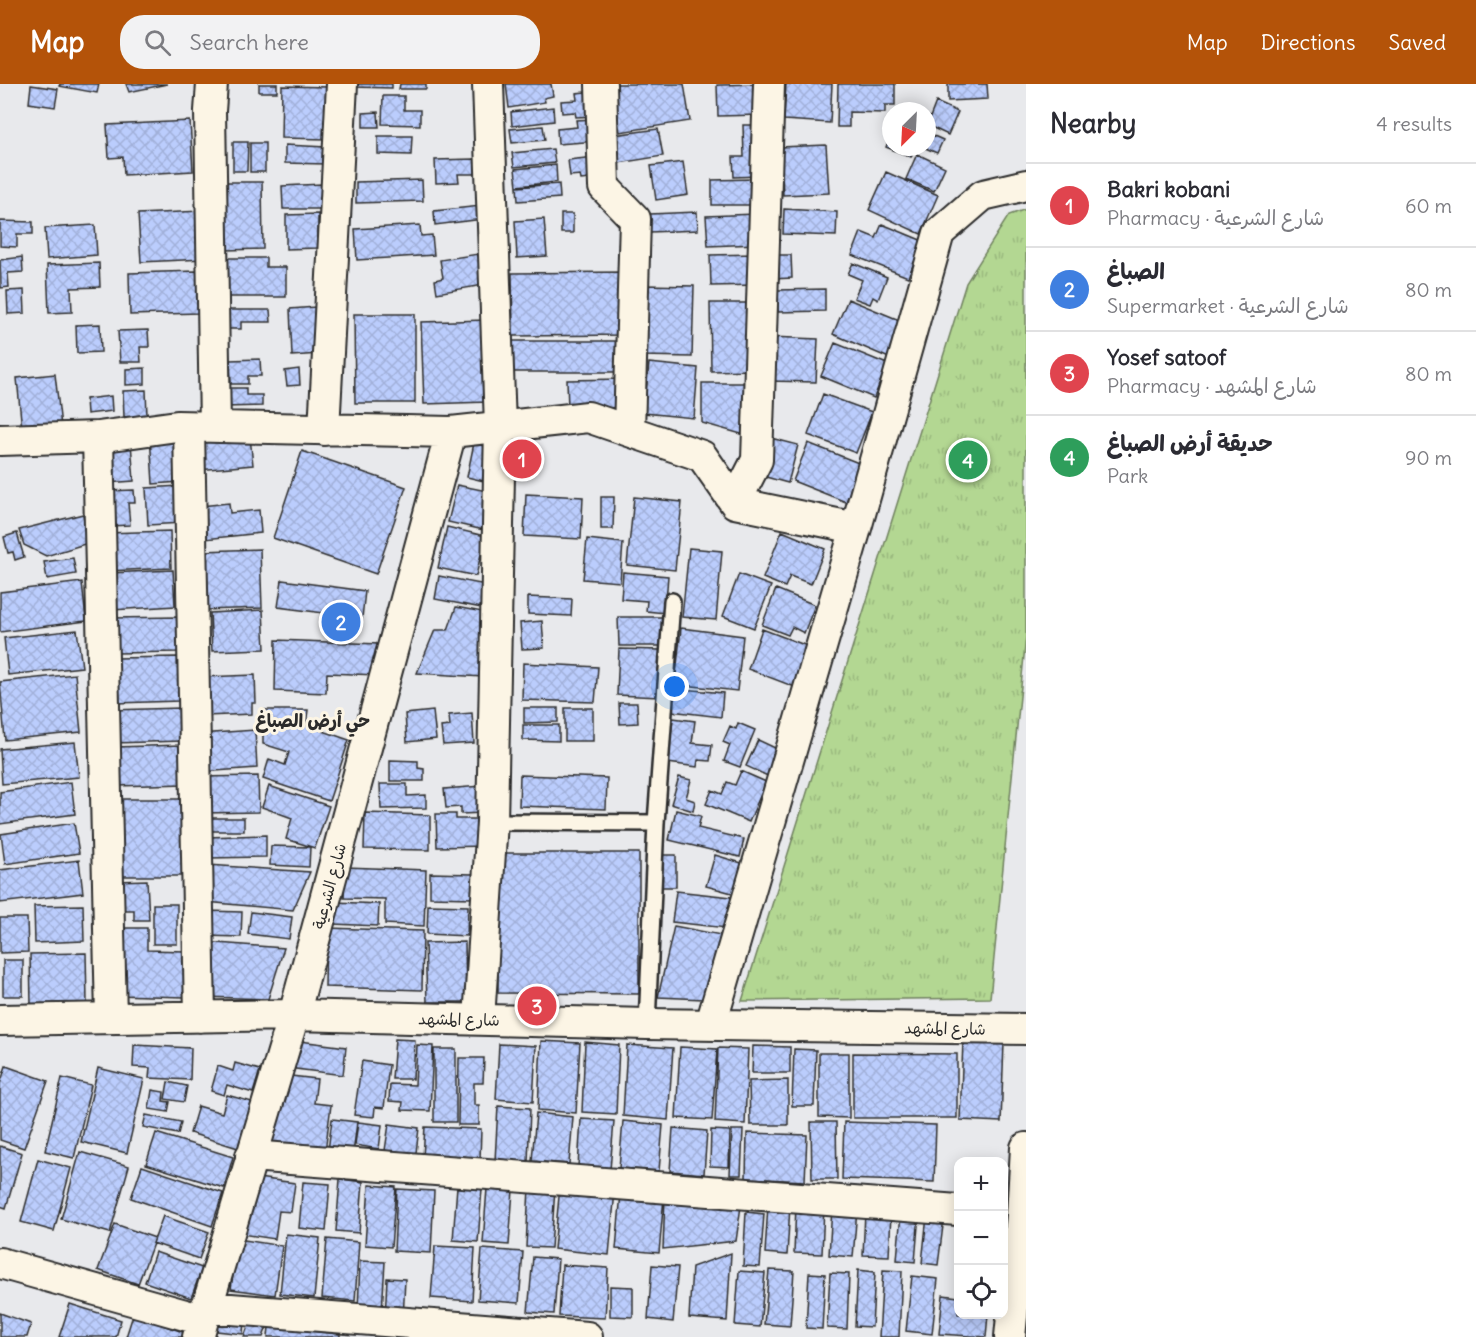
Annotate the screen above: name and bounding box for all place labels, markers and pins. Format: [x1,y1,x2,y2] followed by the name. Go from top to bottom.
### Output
[502,436,542,482] pin: 1
[948,438,988,482] pin: 4
[322,600,360,644] pin: 2
[518,984,556,1028] pin: 3

